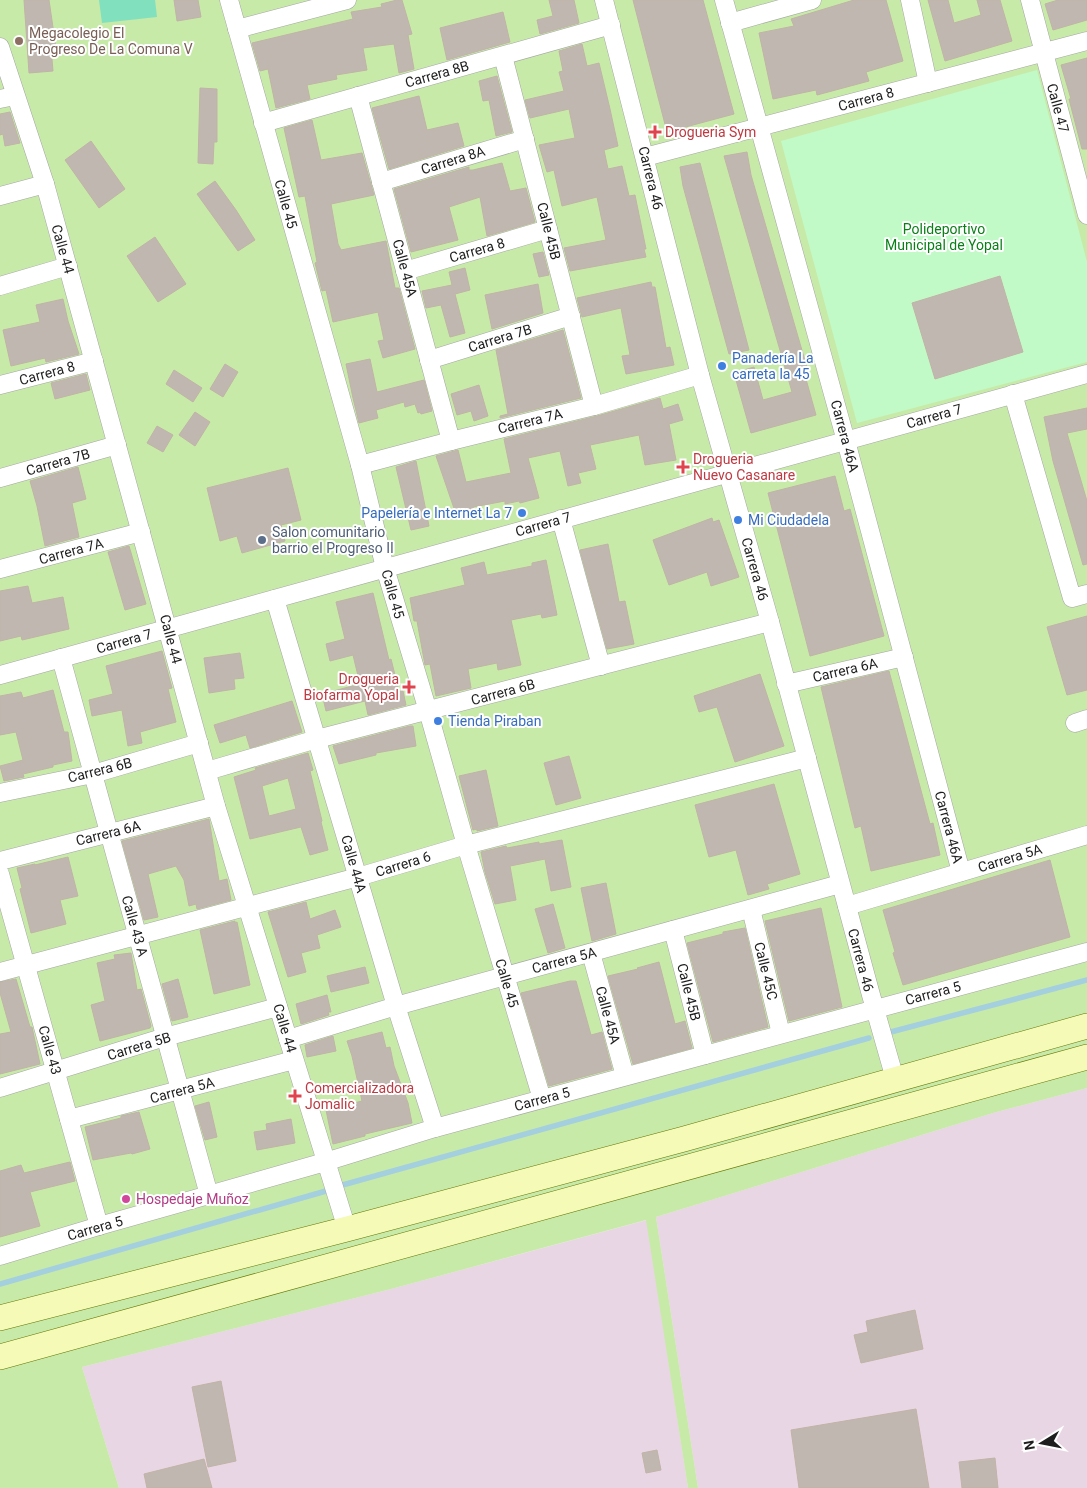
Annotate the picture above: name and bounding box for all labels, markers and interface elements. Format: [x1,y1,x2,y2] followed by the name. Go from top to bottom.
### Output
[29,25,193,57] place label: Megacolegio El Progreso De La Comuna V
[13,35,25,47] marker: Megacolegio El Progreso De La Comuna V
[403,57,471,91] street label: Carrera 8B
[1044,82,1072,134] street label: Calle 47
[836,84,896,114] street label: Carrera 8
[665,124,756,140] place label: Drogueria Sym
[649,126,661,138] marker: Drogueria Sym
[419,143,487,177] street label: Carrera 8A
[635,145,667,211] street label: Carrera 46
[271,178,301,230] street label: Calle 45
[534,200,564,262] street label: Calle 45B
[885,221,1003,253] park label: Polideportivo Municipal de Yopal
[48,223,78,275] street label: Calle 44
[447,234,507,266] street label: Carrera 8
[390,237,420,299] street label: Calle 45A
[466,321,534,355] street label: Carrera 7B
[732,350,814,382] place label: Panadería La carreta la 45
[17,358,77,388] street label: Carrera 8
[716,360,728,372] marker: Panadería La carreta la 45
[828,398,862,474] street label: Carrera 46A
[904,400,964,432] street label: Carrera 7
[496,405,564,437] street label: Carrera 7A
[24,445,92,479] street label: Carrera 7B
[693,451,795,483] place label: Drogueria Nuevo Casanare
[677,461,689,473] marker: Drogueria Nuevo Casanare
[361,505,512,521] place label: Papelería e Internet La 7
[516,507,528,519] marker: Papelería e Internet La 7
[513,508,573,540] street label: Carrera 7
[748,512,829,528] place label: Mi Ciudadela
[732,514,744,526] marker: Mi Ciudadela
[272,524,394,556] place label: Salon comunitario barrio el Progreso II
[256,534,268,546] marker: Salon comunitario barrio el Progreso II
[37,535,105,567] street label: Carrera 7A
[738,536,772,602] street label: Carrera 46
[378,568,408,620] street label: Calle 45
[157,613,185,665] street label: Calle 44
[94,625,154,657] street label: Carrera 7
[811,655,879,685] street label: Carrera 6A
[303,671,399,703] place label: Drogueria Biofarma Yopal
[469,676,537,708] street label: Carrera 6B
[403,681,415,693] marker: Drogueria Biofarma Yopal
[448,713,541,729] place label: Tienda Piraban
[432,715,444,727] marker: Tienda Piraban
[66,754,134,786] street label: Carrera 6B
[932,789,966,865] street label: Carrera 46A
[74,817,142,849] street label: Carrera 6A
[338,833,370,895] street label: Calle 44A
[976,841,1044,875] street label: Carrera 5A
[373,848,433,880] street label: Carrera 6
[119,894,151,958] street label: Calle 43 A
[845,927,877,993] street label: Carrera 46
[751,940,781,1002] street label: Calle 45C
[530,944,598,976] street label: Carrera 5A
[492,957,522,1009] street label: Calle 45
[674,961,704,1023] street label: Calle 45B
[903,978,963,1008] street label: Carrera 5
[593,984,623,1046] street label: Calle 45A
[270,1002,300,1054] street label: Calle 44
[35,1024,65,1076] street label: Calle 43
[105,1029,173,1063] street label: Carrera 5B
[148,1074,216,1106] street label: Carrera 5A
[305,1080,414,1112] place label: Comercializadora Jomalic
[512,1084,572,1114] street label: Carrera 5
[289,1090,301,1102] marker: Comercializadora Jomalic
[136,1191,249,1207] place label: Hospedaje Muñoz
[120,1193,132,1205] marker: Hospedaje Muñoz
[65,1212,125,1244] street label: Carrera 5
[1017,1418,1067,1468] north arrow
[1020,1439,1038,1452] text: N

